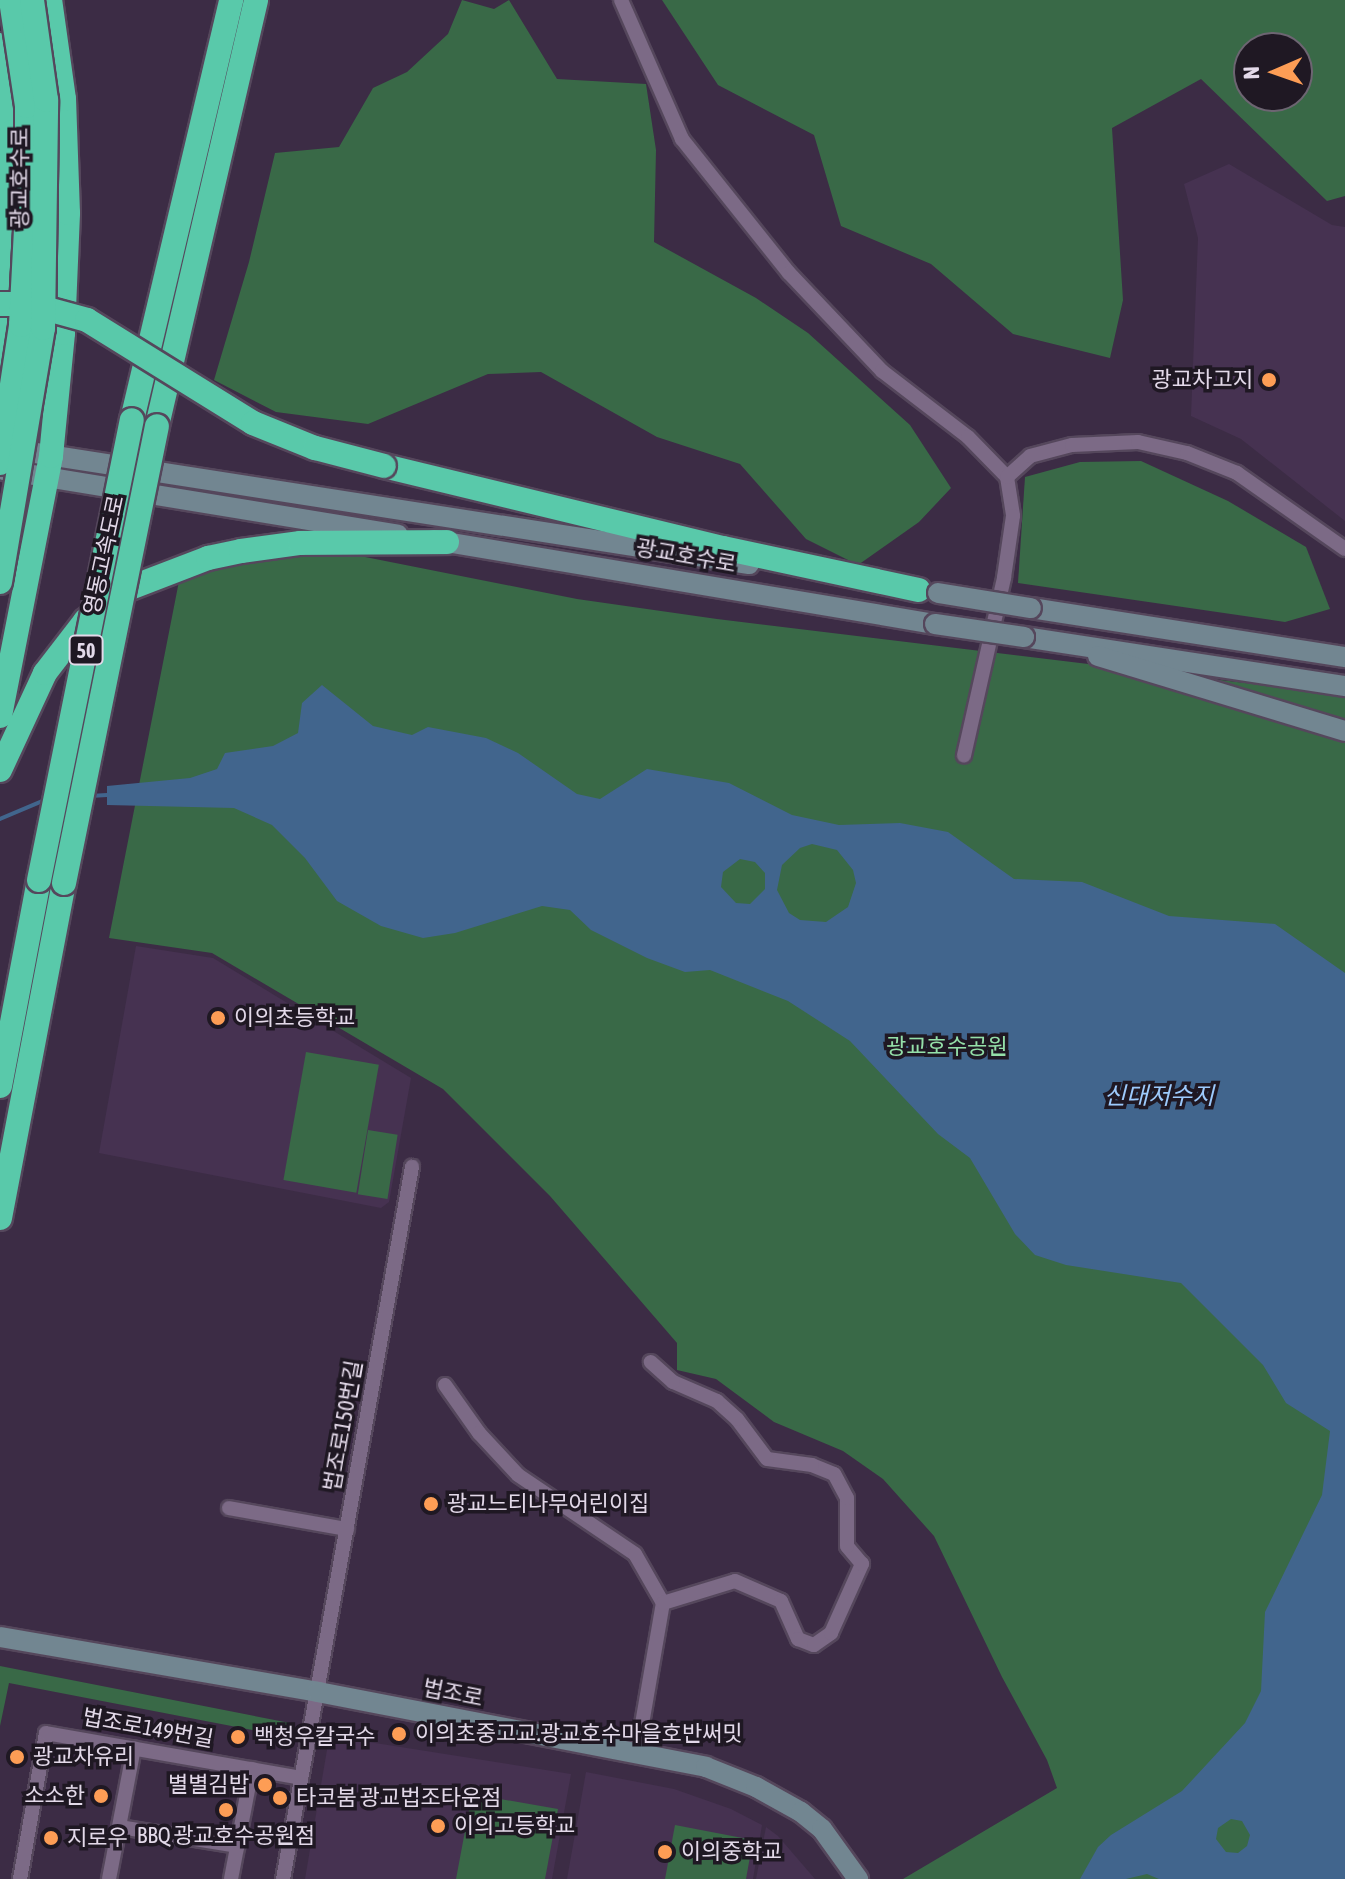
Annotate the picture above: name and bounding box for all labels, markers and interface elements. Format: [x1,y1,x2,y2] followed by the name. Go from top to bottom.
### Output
[1233,32,1313,112] north arrow
[1238,66,1264,80] text: N
[7,127,33,229] street label: 광교호수로
[1152,367,1253,393] place label: 광교차고지
[1260,371,1278,389] marker: 광교차고지
[78,493,130,617] street label: 영동고속도로
[634,534,738,578] street label: 광교호수로
[68,634,104,666] road number: 50
[234,1005,355,1031] place label: 이의초등학교
[209,1009,227,1027] marker: 이의초등학교
[886,1034,1008,1060] park label: 광교호수공원
[1104,1082,1214,1110] water label: 신대저수지
[319,1359,367,1493] street label: 법조로150번길
[447,1491,649,1517] place label: 광교느티나무어린이집
[422,1495,440,1513] marker: 광교느티나무어린이집
[421,1674,485,1712] street label: 법조로
[81,1704,215,1752] street label: 법조로149번길
[415,1721,743,1747] place label: 이의초중고교.광교호수마을호반써밋
[254,1724,375,1750] place label: 백청우칼국수
[390,1725,408,1743] marker: 이의초중고교.광교호수마을호반써밋
[229,1728,247,1746] marker: 백청우칼국수
[33,1744,134,1770] place label: 광교차유리
[8,1748,26,1766] marker: 광교차유리
[168,1772,249,1798] place label: 별별김밥
[256,1776,274,1794] marker: 별별김밥
[24,1783,85,1809] place label: 소소한
[296,1785,501,1811] place label: 타코붐 광교법조타운점
[92,1787,110,1805] marker: 소소한
[271,1789,289,1807] marker: 타코붐 광교법조타운점
[217,1801,235,1819] marker: BBQ 광교호수공원점
[454,1813,575,1839] place label: 이의고등학교
[429,1817,447,1835] marker: 이의고등학교
[137,1823,315,1849] place label: BBQ 광교호수공원점
[67,1825,128,1851] place label: 지로우
[42,1829,60,1847] marker: 지로우
[681,1839,782,1865] place label: 이의중학교
[656,1843,674,1861] marker: 이의중학교

